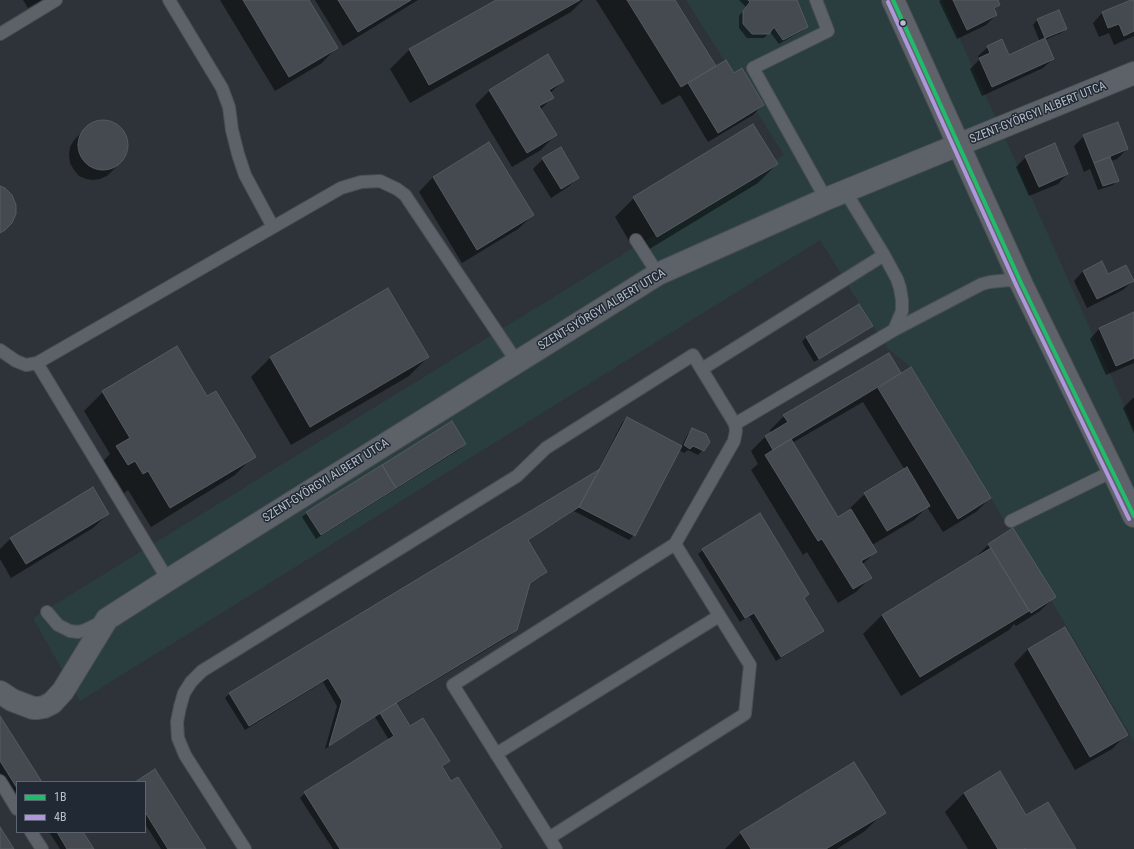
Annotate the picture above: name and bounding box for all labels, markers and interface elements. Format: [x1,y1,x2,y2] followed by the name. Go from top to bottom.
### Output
[898,18,908,28] unlabelled marker
[968,79,1108,147] street label: SZENT-GYÖRGYI ALBERT UTCA
[536,266,668,354] street label: SZENT-GYÖRGYI ALBERT UTCA
[260,436,392,526] street label: SZENT-GYÖRGYI ALBERT UTCA
[16,781,146,833] legend
[54,790,66,804] text: 1B
[54,810,66,824] text: 4B

